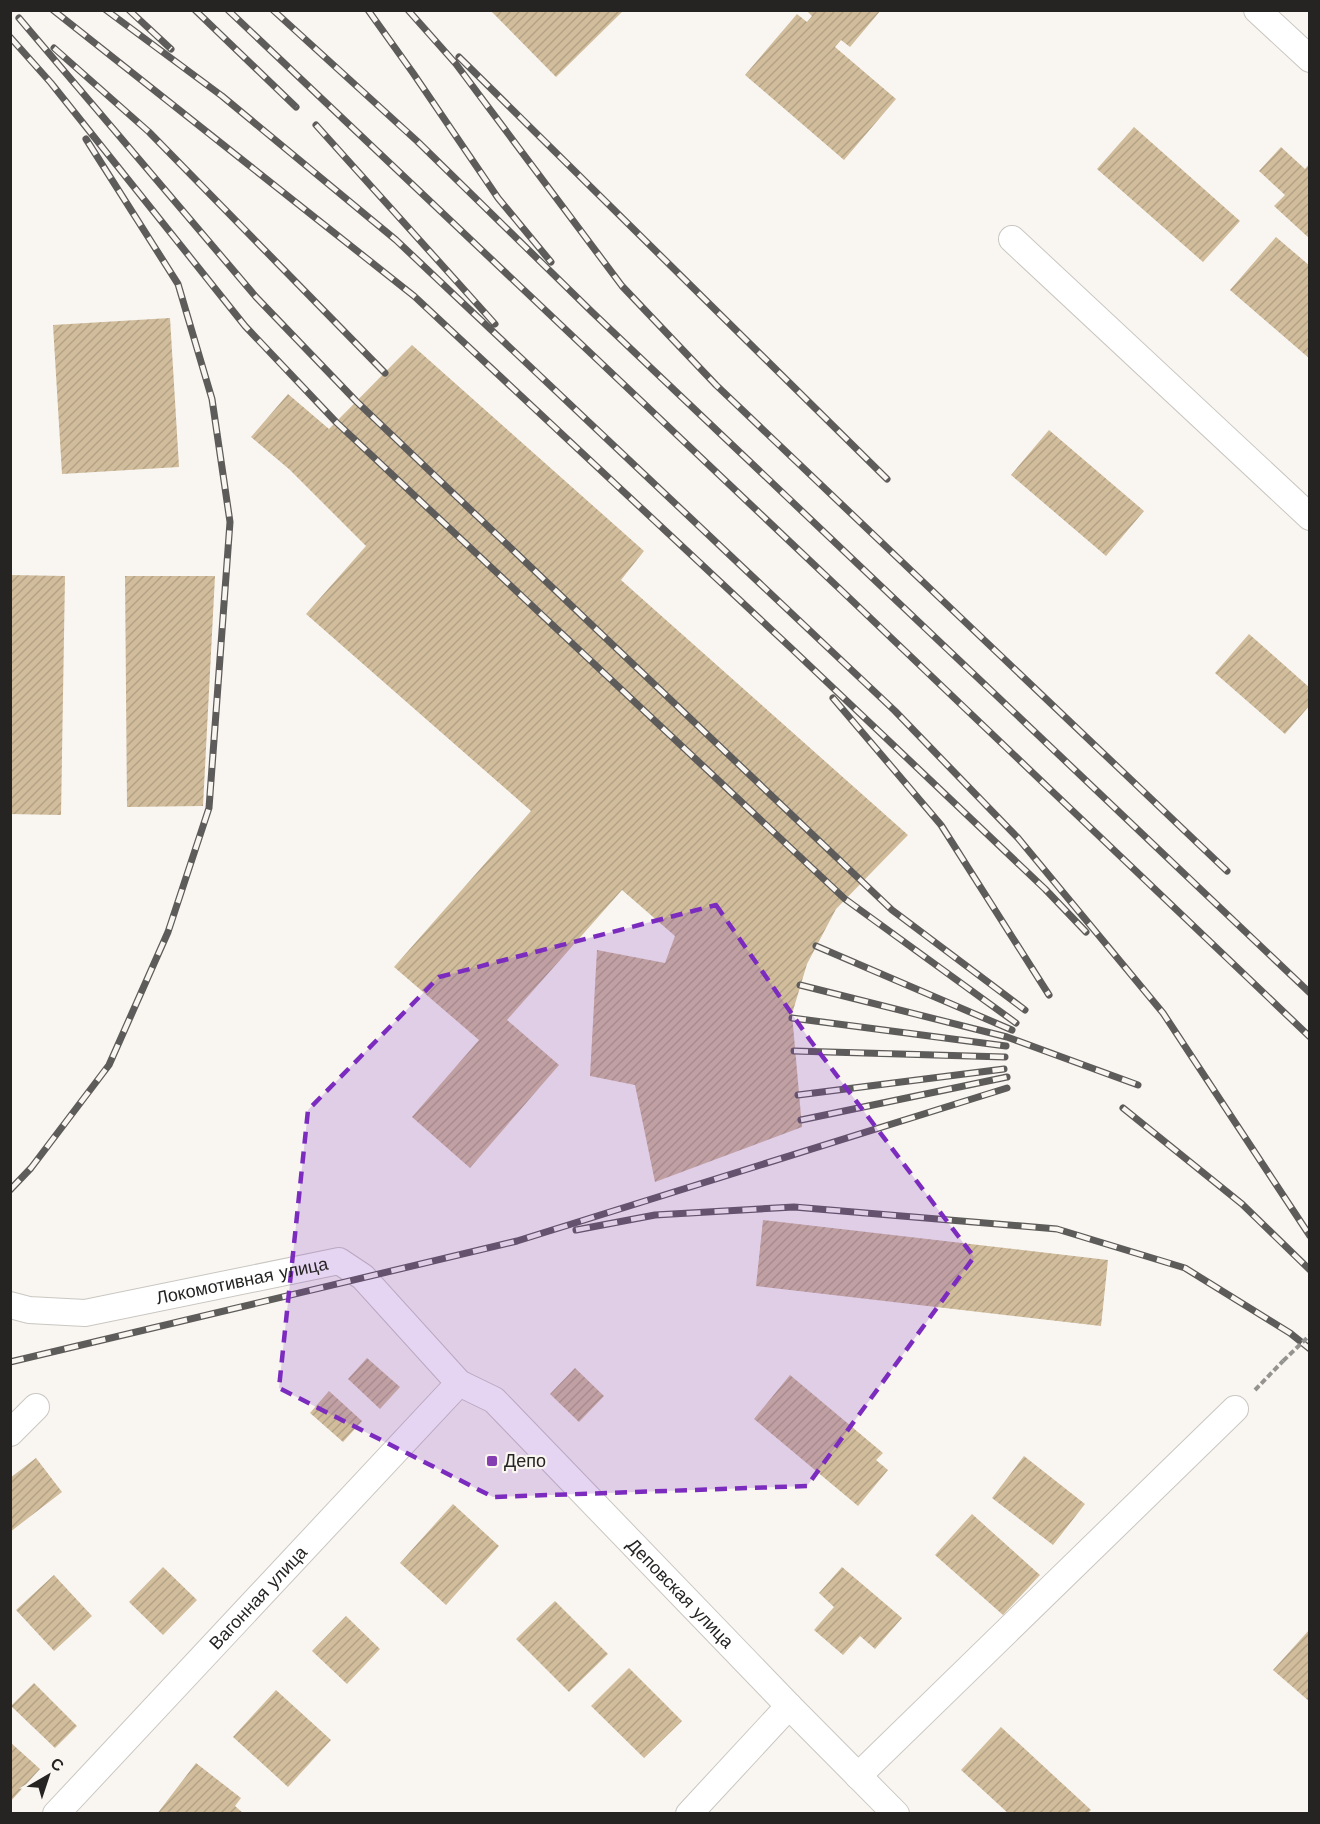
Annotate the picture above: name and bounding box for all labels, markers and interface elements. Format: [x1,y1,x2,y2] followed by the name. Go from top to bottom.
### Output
[154,1252,331,1308] street label: Локомотивная улица
[504,1450,546,1471] place label: Депо
[485,1454,499,1468] marker: Депо
[623,1534,739,1653] street label: Деповская улица
[205,1541,312,1653] street label: Вагонная улица
[18,1746,78,1806] north arrow
[47,1754,68,1776] text: С

